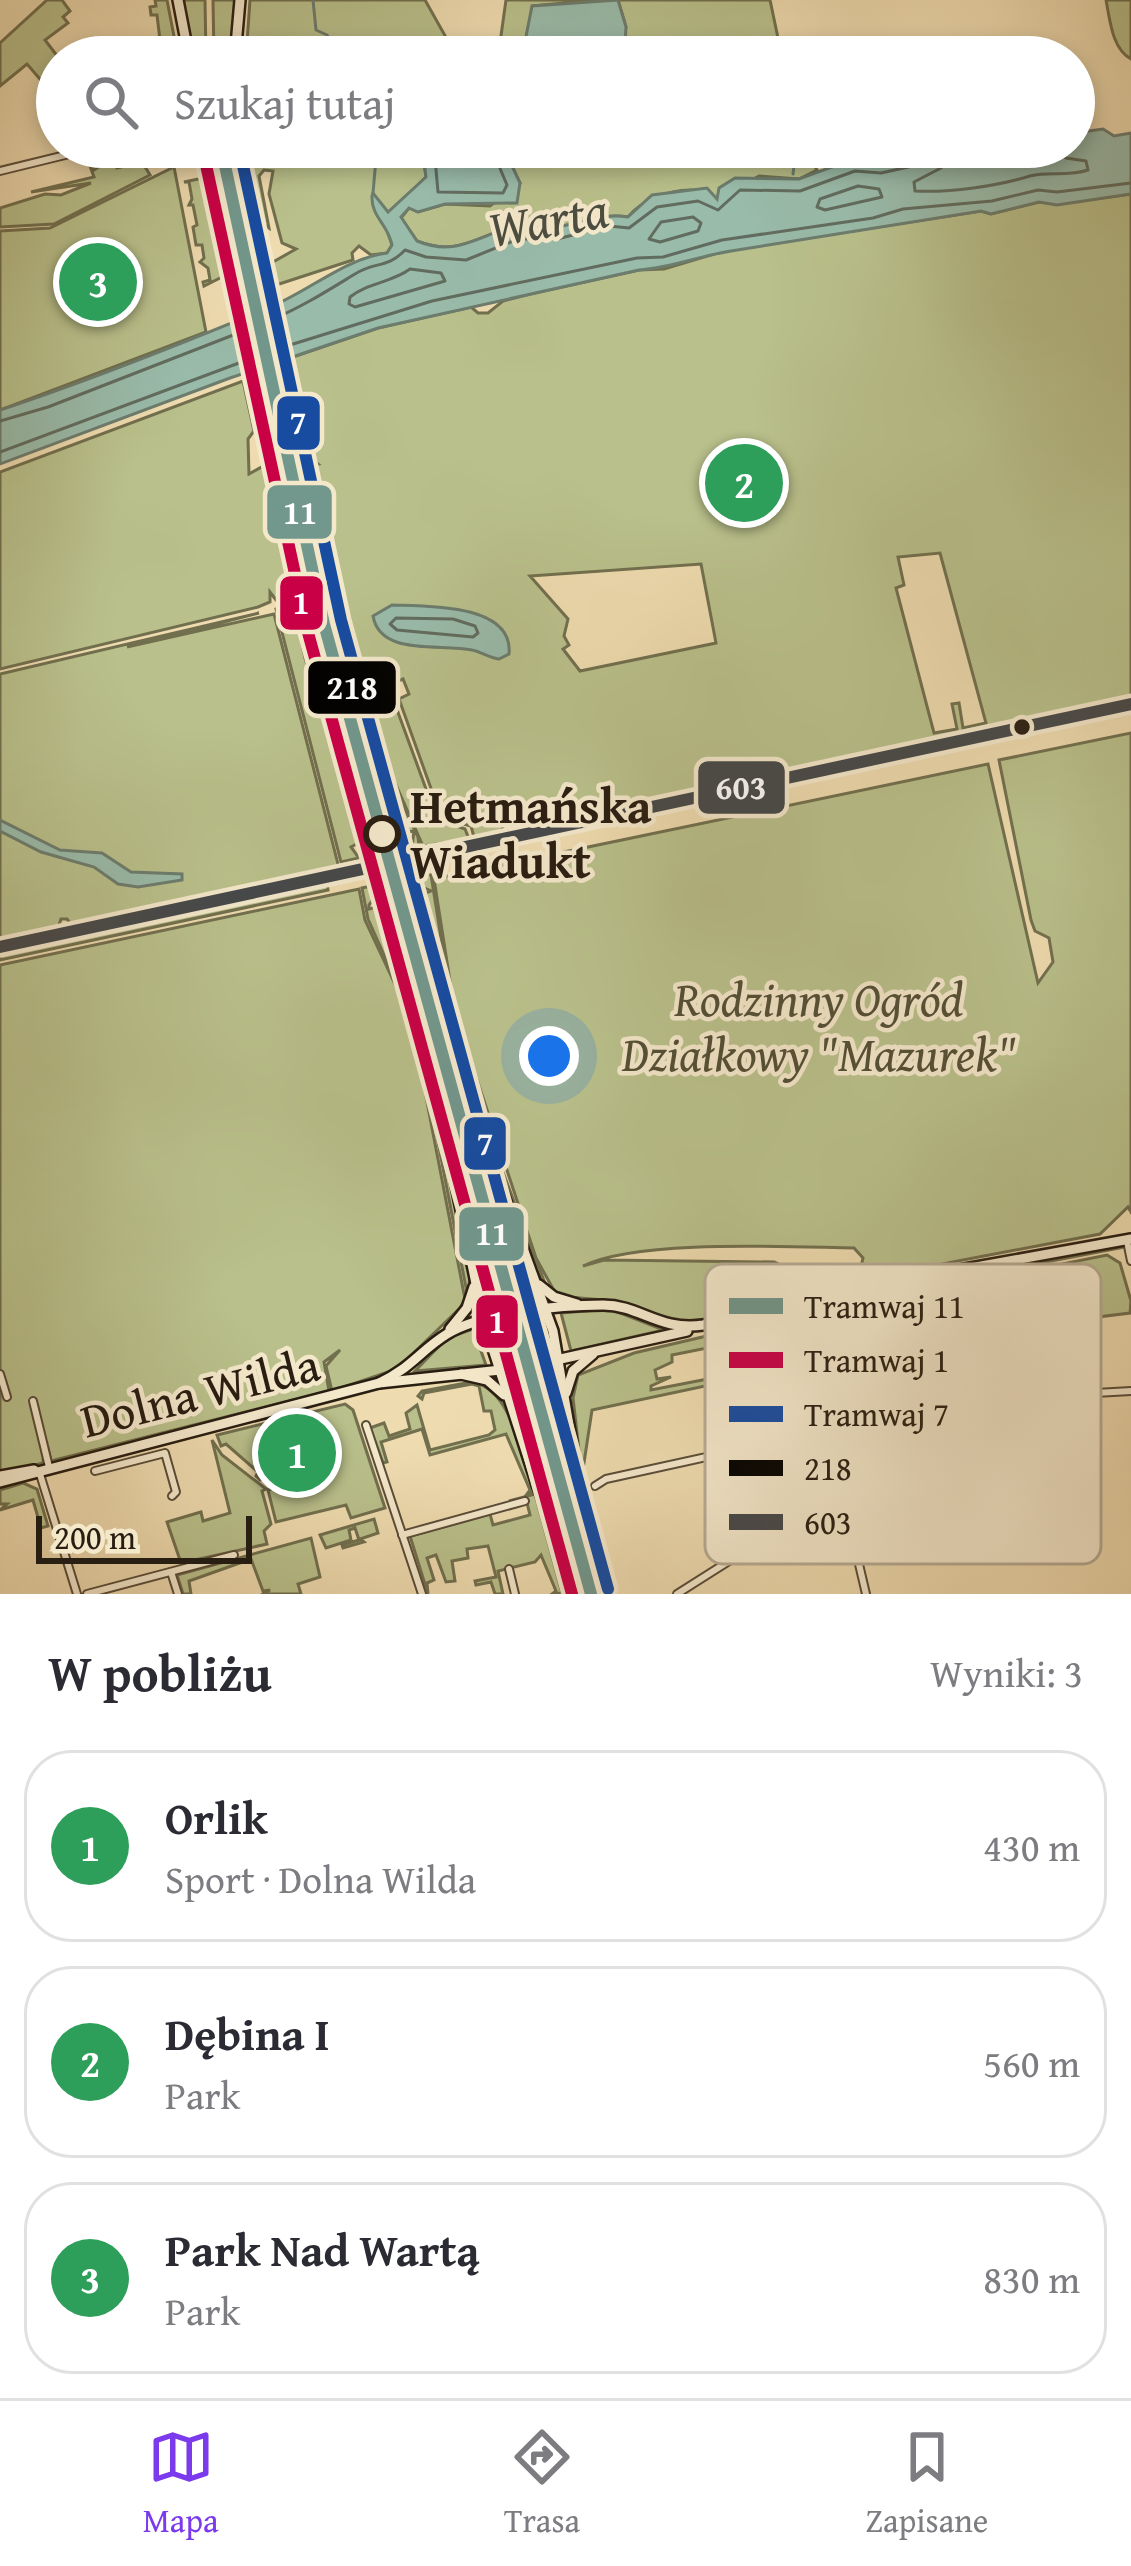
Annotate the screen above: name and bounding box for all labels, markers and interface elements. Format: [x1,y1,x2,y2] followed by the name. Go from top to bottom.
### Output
[36,36,1095,168] search box
[78,69,144,135] icon: search
[174,70,396,135] text: Szukaj tutaj
[482,171,614,266] water label: Warta
[59,237,137,327] pin: 3
[275,394,322,452] line badge: 7
[289,398,307,446] text: 7
[705,438,783,528] pin: 2
[265,483,334,541] line badge: 11
[283,488,317,536] text: 11
[278,574,325,632] line badge: 1
[292,578,310,626] text: 1
[306,659,398,716] line badge: 218
[326,663,378,711] text: 218
[1011,716,1033,738] unlabelled marker
[696,759,787,816] line badge: 603
[715,763,767,811] text: 603
[410,770,652,896] place label: Hetmańska Wiadukt
[365,817,399,851] marker: Hetmańska Wiadukt
[621,963,1016,1089] park label: Rodzinny Ogród Działkowy "Mazurek"
[519,1026,579,1086] your location
[462,1115,508,1172] line badge: 7
[476,1119,494,1167] text: 7
[457,1205,526,1263] line badge: 11
[475,1209,509,1257] text: 11
[705,1264,1101,1564] legend
[804,1282,965,1330] text: Tramwaj 11
[474,1293,520,1350] line badge: 1
[488,1297,506,1345] text: 1
[73,1328,327,1455] street label: Dolna Wilda
[804,1336,949,1384] text: Tramwaj 1
[804,1390,949,1438] text: Tramwaj 7
[258,1408,336,1498] pin: 1
[804,1444,852,1492] text: 218
[804,1498,852,1546] text: 603
[36,1510,252,1563] scale bar
[54,1513,136,1561] text: 200 m
[48,1635,272,1710] text: W pobliżu
[930,1644,1083,1701] text: Wyniki: 3
[165,1785,267,1850] text: Orlik
[80,1818,100,1875] text: 1
[983,1818,1080,1875] text: 430 m
[165,1850,476,1907] text: Sport · Dolna Wilda
[165,2001,330,2066] text: Dębina I
[80,2034,100,2091] text: 2
[983,2034,1080,2091] text: 560 m
[165,2066,240,2123] text: Park
[165,2217,480,2282] text: Park Nad Wartą
[80,2250,100,2307] text: 3
[983,2250,1080,2307] text: 830 m
[165,2282,240,2339] text: Park
[143,2424,219,2544] tab: Mapa
[504,2424,580,2544] tab: Trasa
[865,2424,988,2544] tab: Zapisane

